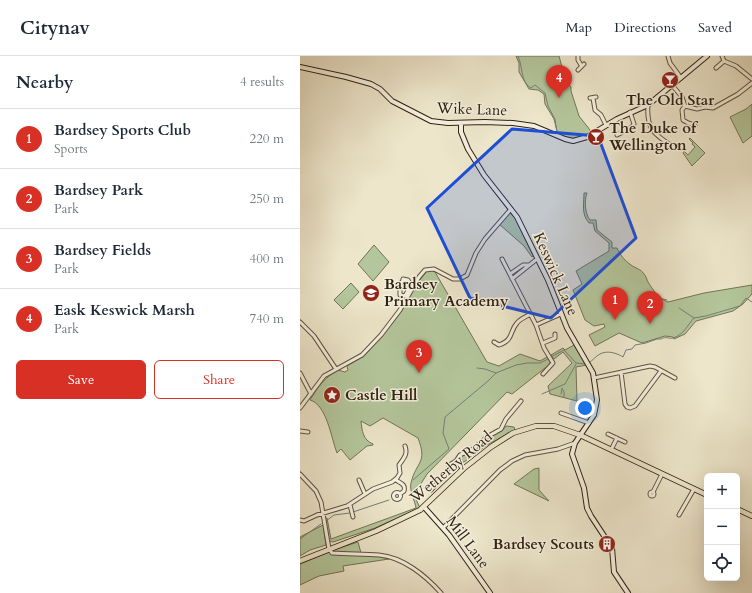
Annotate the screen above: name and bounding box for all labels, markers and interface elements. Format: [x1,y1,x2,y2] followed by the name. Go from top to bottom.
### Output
[20,15,90,41] text: Citynav
[566,18,592,37] text: Map
[614,18,676,37] text: Directions
[698,18,732,37] text: Saved
[546,65,572,98] pin: 4
[660,70,680,90] bar icon: The Old Star
[16,71,73,94] text: Nearby
[240,73,284,91] text: 4 results
[626,90,715,110] place label: The Old Star
[435,98,508,120] street label: Wike Lane
[608,118,699,155] place label: The Duke of Wellington
[54,120,191,140] text: Bardsey Sports Club
[586,127,606,147] bar icon: The Duke of Wellington
[26,130,32,148] text: 1
[250,130,284,148] text: 220 m
[54,140,88,158] text: Sports
[54,180,143,200] text: Bardsey Park
[26,190,32,208] text: 2
[250,190,284,208] text: 250 m
[54,200,79,218] text: Park
[529,229,583,319] street label: Keswick Lane
[54,240,151,260] text: Bardsey Fields
[26,250,32,268] text: 3
[250,250,284,268] text: 400 m
[54,260,79,278] text: Park
[384,274,509,311] place label: Bardsey Primary Academy
[361,283,381,303] school or university icon: Bardsey Primary Academy
[602,287,628,320] pin: 1
[637,291,663,324] pin: 2
[54,300,195,320] text: Eask Keswick Marsh
[26,310,32,328] text: 4
[250,310,284,328] text: 740 m
[54,320,79,338] text: Park
[406,340,432,373] pin: 3
[16,360,146,399] button: Save
[154,360,284,399] button: Share
[322,385,342,405] place icon: Castle Hill
[345,385,418,405] place label: Castle Hill
[575,398,595,418] your location
[405,427,496,508] street label: Wetherby Road
[704,473,740,581] map controls
[704,473,740,509] button: +
[704,509,740,545] button: −
[442,512,494,572] street label: Mill Lane
[493,534,594,554] place label: Bardsey Scouts
[597,534,617,554] building icon: Bardsey Scouts
[704,545,740,581] button: locate

